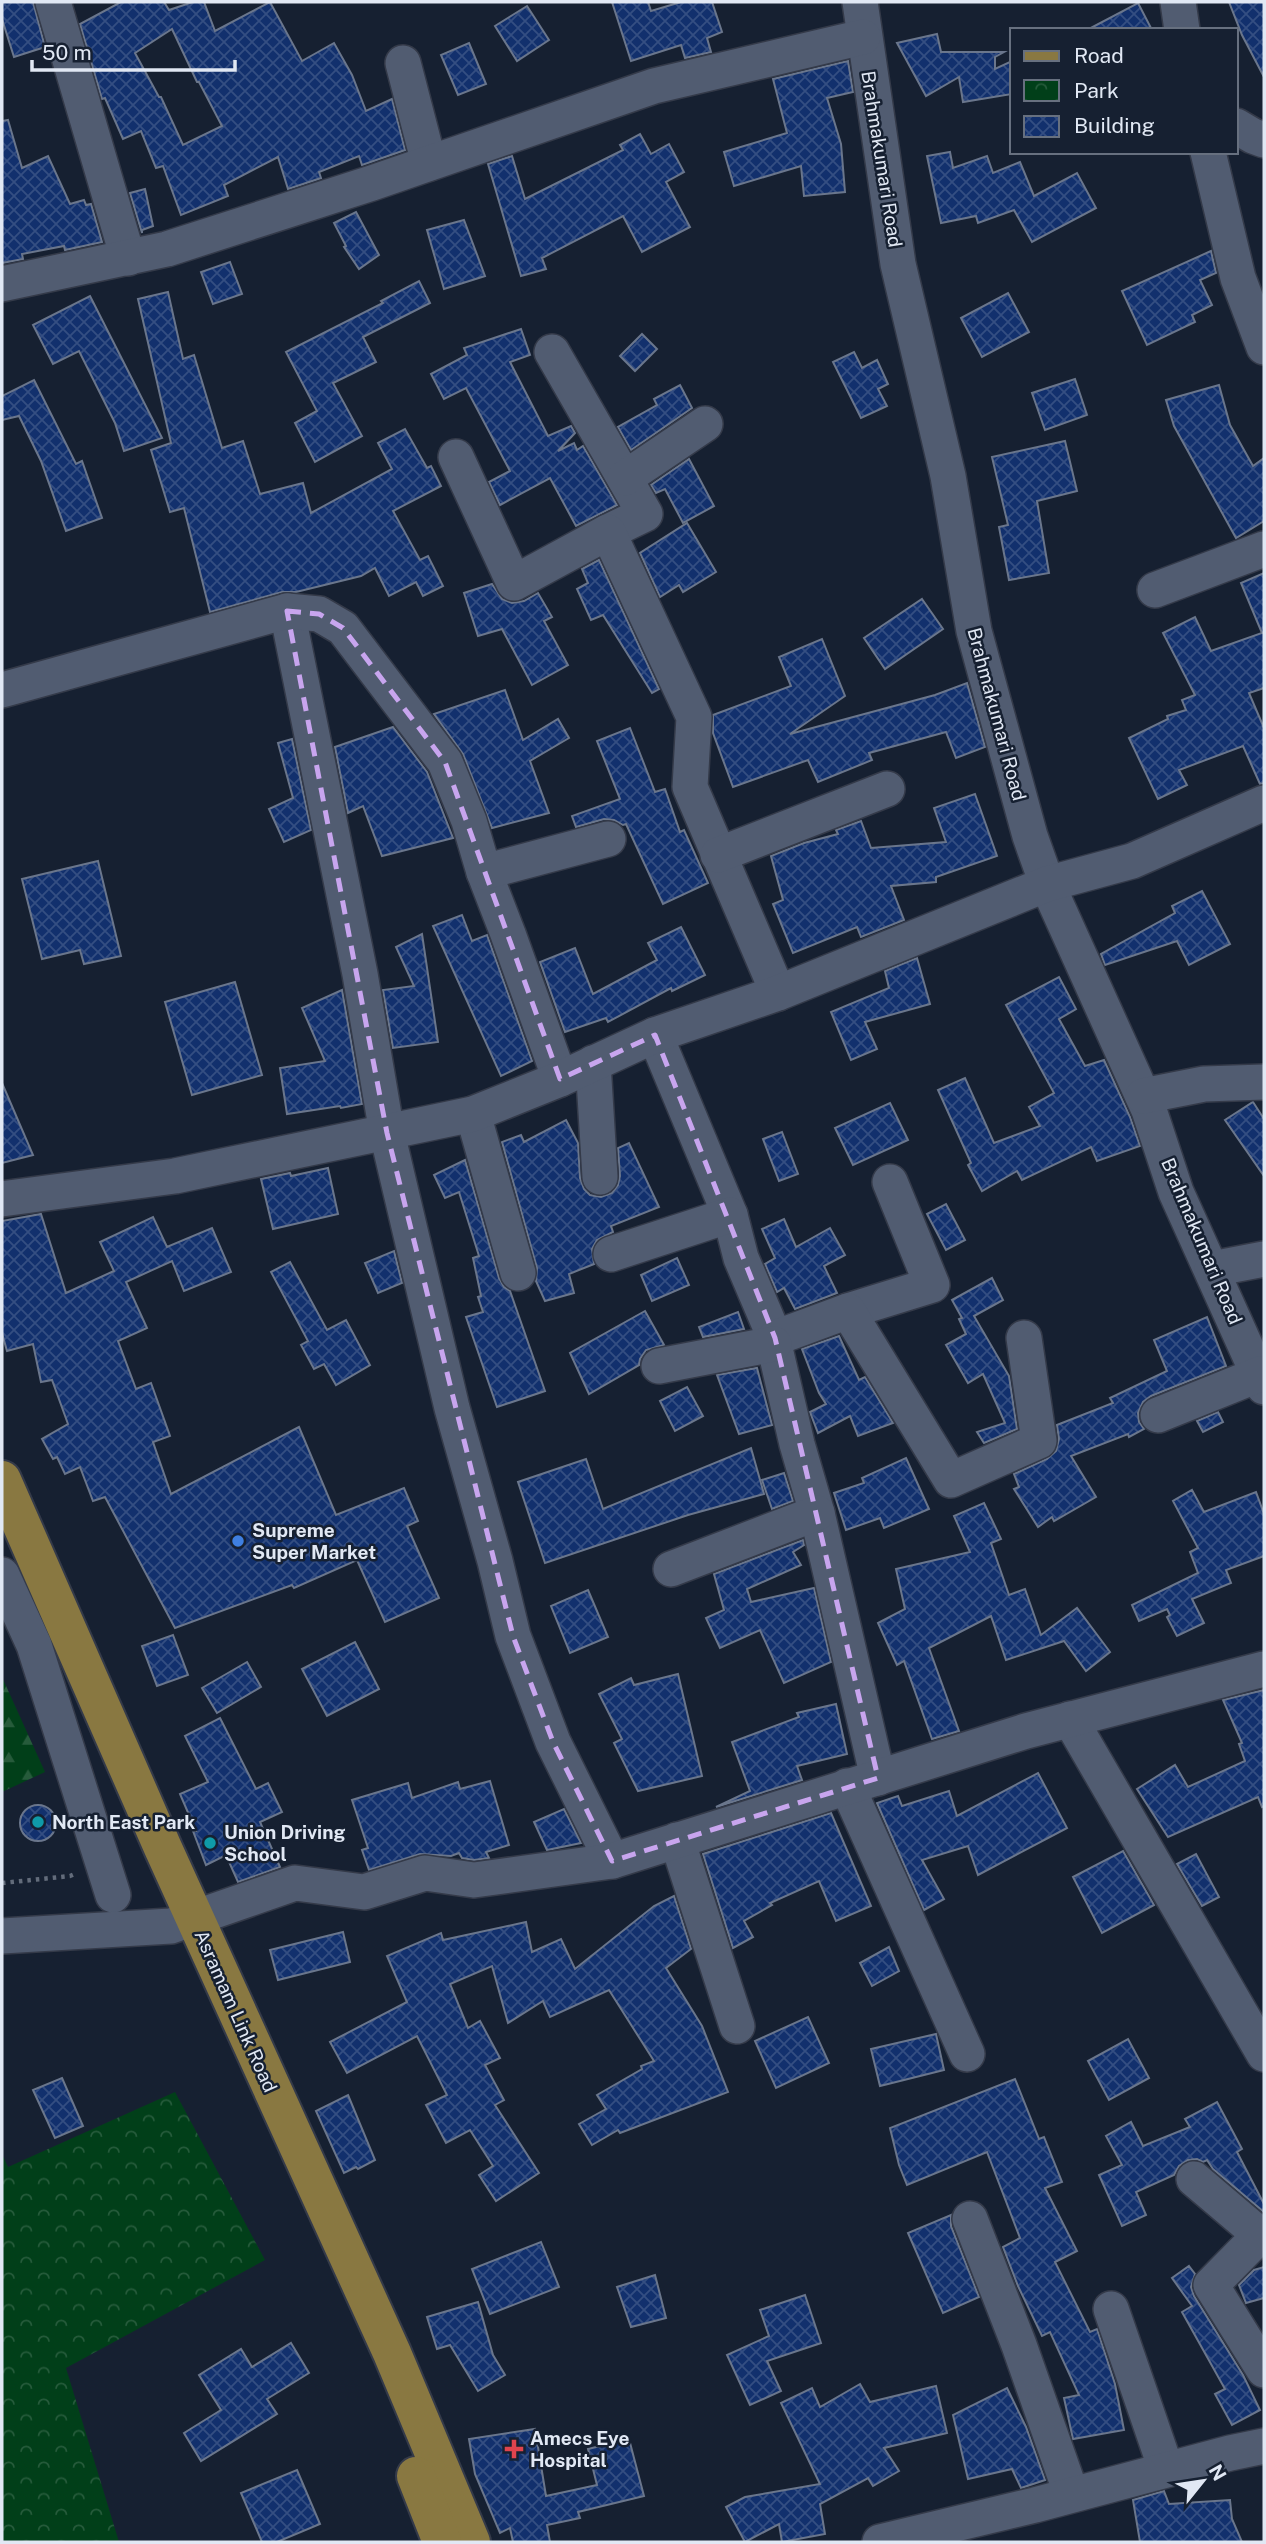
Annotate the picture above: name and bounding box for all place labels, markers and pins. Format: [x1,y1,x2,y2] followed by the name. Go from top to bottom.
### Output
[252,1519,376,1563] place label: Supreme Super Market
[230,1533,246,1549] marker: Supreme Super Market
[52,1811,195,1833] place label: North East Park
[30,1814,46,1830] marker: North East Park
[224,1821,345,1865] place label: Union Driving School
[202,1835,218,1851] marker: Union Driving School
[530,2427,629,2471] place label: Amecs Eye Hospital
[504,2439,524,2459] marker: Amecs Eye Hospital

